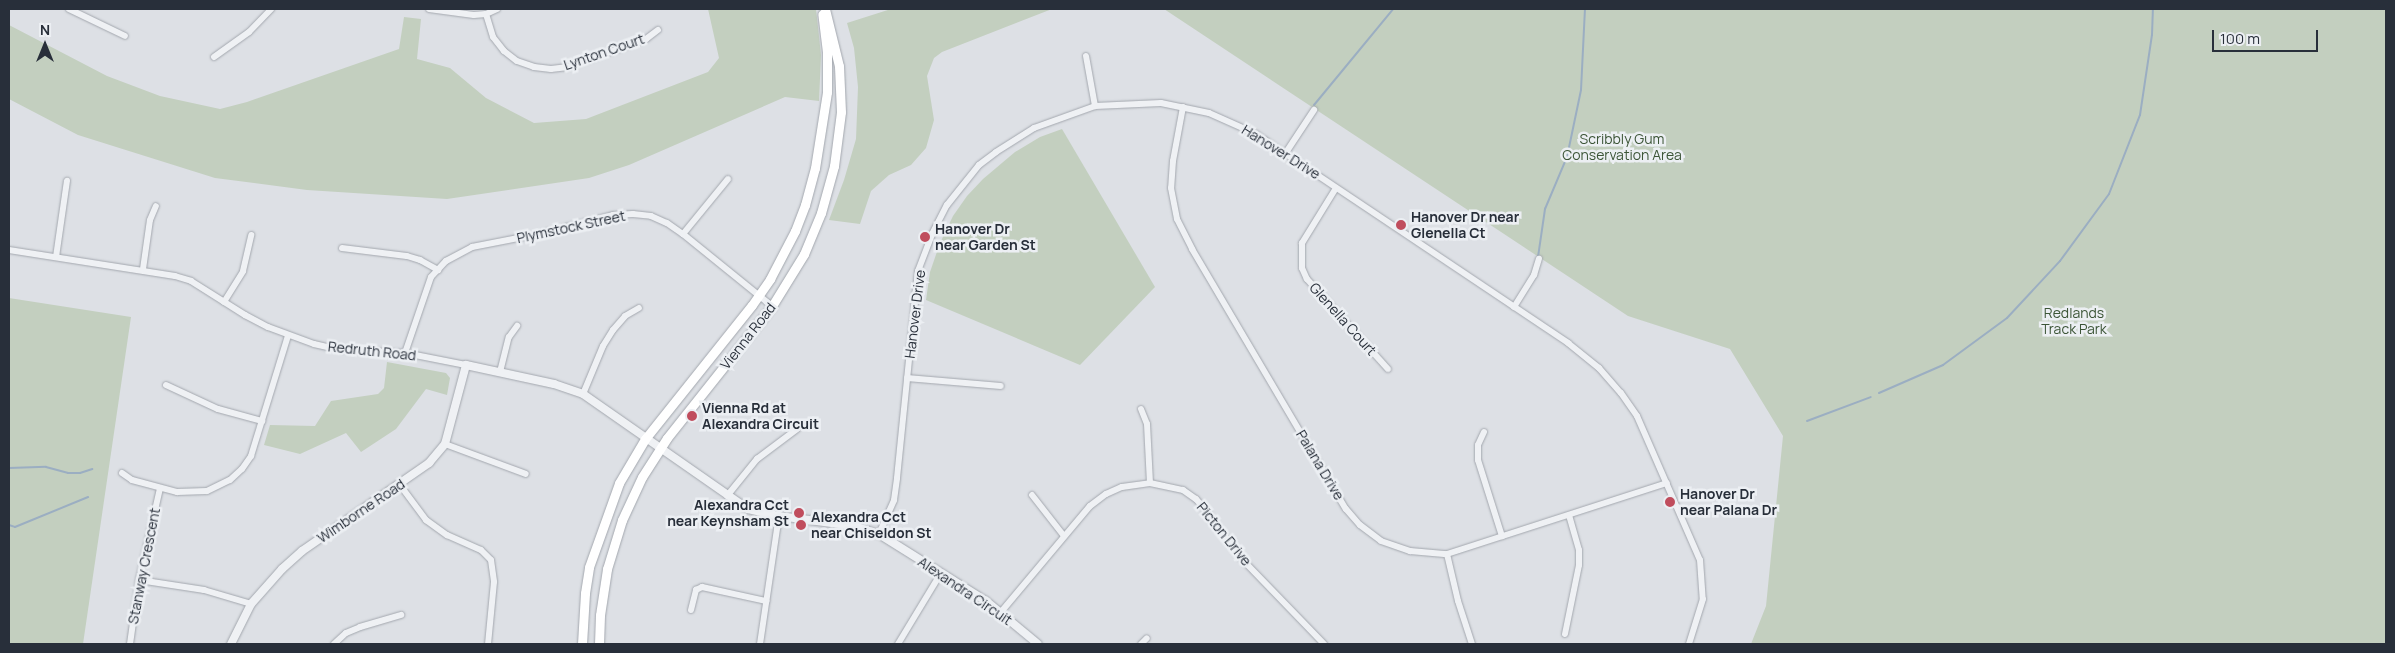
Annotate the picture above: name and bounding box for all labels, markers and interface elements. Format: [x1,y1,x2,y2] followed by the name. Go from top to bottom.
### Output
[20,20,70,70] north arrow
[40,20,50,39] text: N
[2215,20,2321,52] scale bar
[2220,28,2260,49] text: 100 m
[561,30,647,74] street label: Lynton Court
[1239,121,1323,183] street label: Hanover Drive
[1562,131,1682,164] park label: Scribbly Gum Conservation Area
[515,207,627,247] street label: Plymstock Street
[1411,209,1519,242] place label: Hanover Dr near Glenella Ct
[1395,219,1407,231] marker: Hanover Dr near Glenella Ct
[935,221,1036,253] place label: Hanover Dr near Garden St
[919,231,931,243] marker: Hanover Dr near Garden St
[901,269,929,359] street label: Hanover Drive
[1306,279,1380,359] street label: Glenella Court
[717,299,779,373] street label: Vienna Road
[2041,305,2107,338] park label: Redlands Track Park
[327,338,417,364] street label: Redruth Road
[702,400,819,432] place label: Vienna Rd at Alexandra Circuit
[686,410,698,422] marker: Vienna Rd at Alexandra Circuit
[1293,427,1347,503] street label: Palana Drive
[314,476,408,546] street label: Wimborne Road
[1680,486,1777,518] place label: Hanover Dr near Palana Dr
[1664,496,1676,508] marker: Hanover Dr near Palana Dr
[667,497,789,530] place label: Alexandra Cct near Keynsham St
[1193,499,1255,569] street label: Picton Drive
[124,506,164,626] street label: Stanway Crescent
[793,507,805,519] marker: Alexandra Cct near Keynsham St
[811,509,931,542] place label: Alexandra Cct near Chiseldon St
[795,519,807,531] marker: Alexandra Cct near Chiseldon St
[915,553,1015,629] street label: Alexandra Circuit

